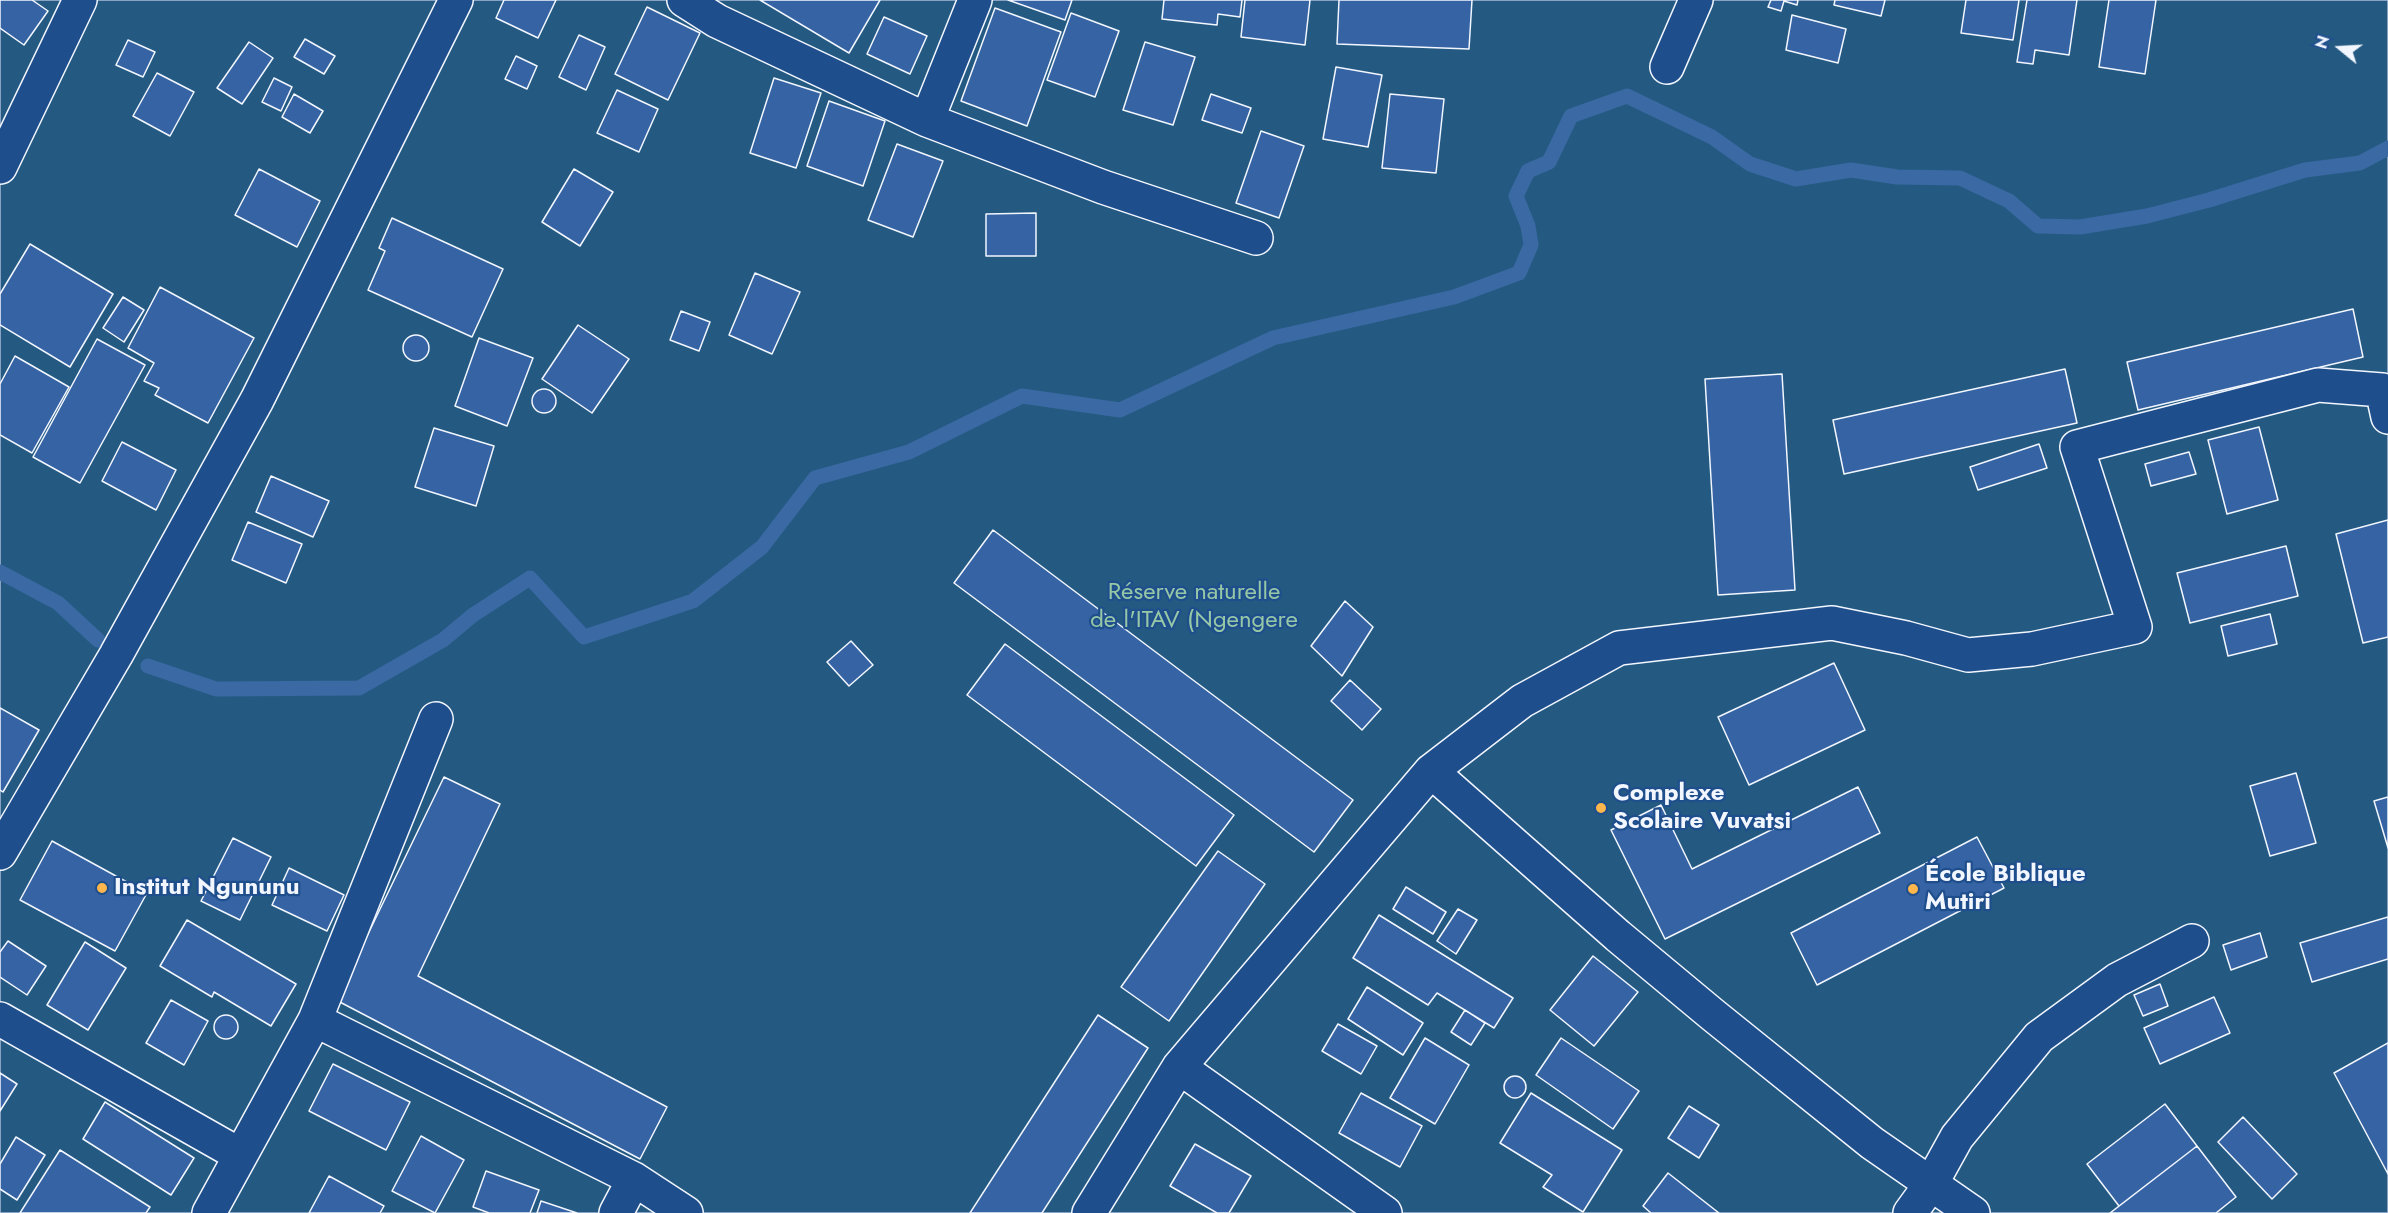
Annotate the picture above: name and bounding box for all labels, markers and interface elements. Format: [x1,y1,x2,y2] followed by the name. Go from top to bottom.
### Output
[2310,18,2370,78] north arrow
[2310,33,2335,52] text: N
[1090,579,1298,635] park label: Réserve naturelle de l'ITAV (Ngengere
[1613,780,1791,836] place label: Complexe Scolaire Vuvatsi
[1594,801,1608,815] marker: Complexe Scolaire Vuvatsi
[1925,861,2086,917] place label: École Biblique Mutiri
[114,874,300,902] place label: Institut Ngununu
[95,881,109,895] marker: Institut Ngununu
[1906,882,1920,896] marker: École Biblique Mutiri

